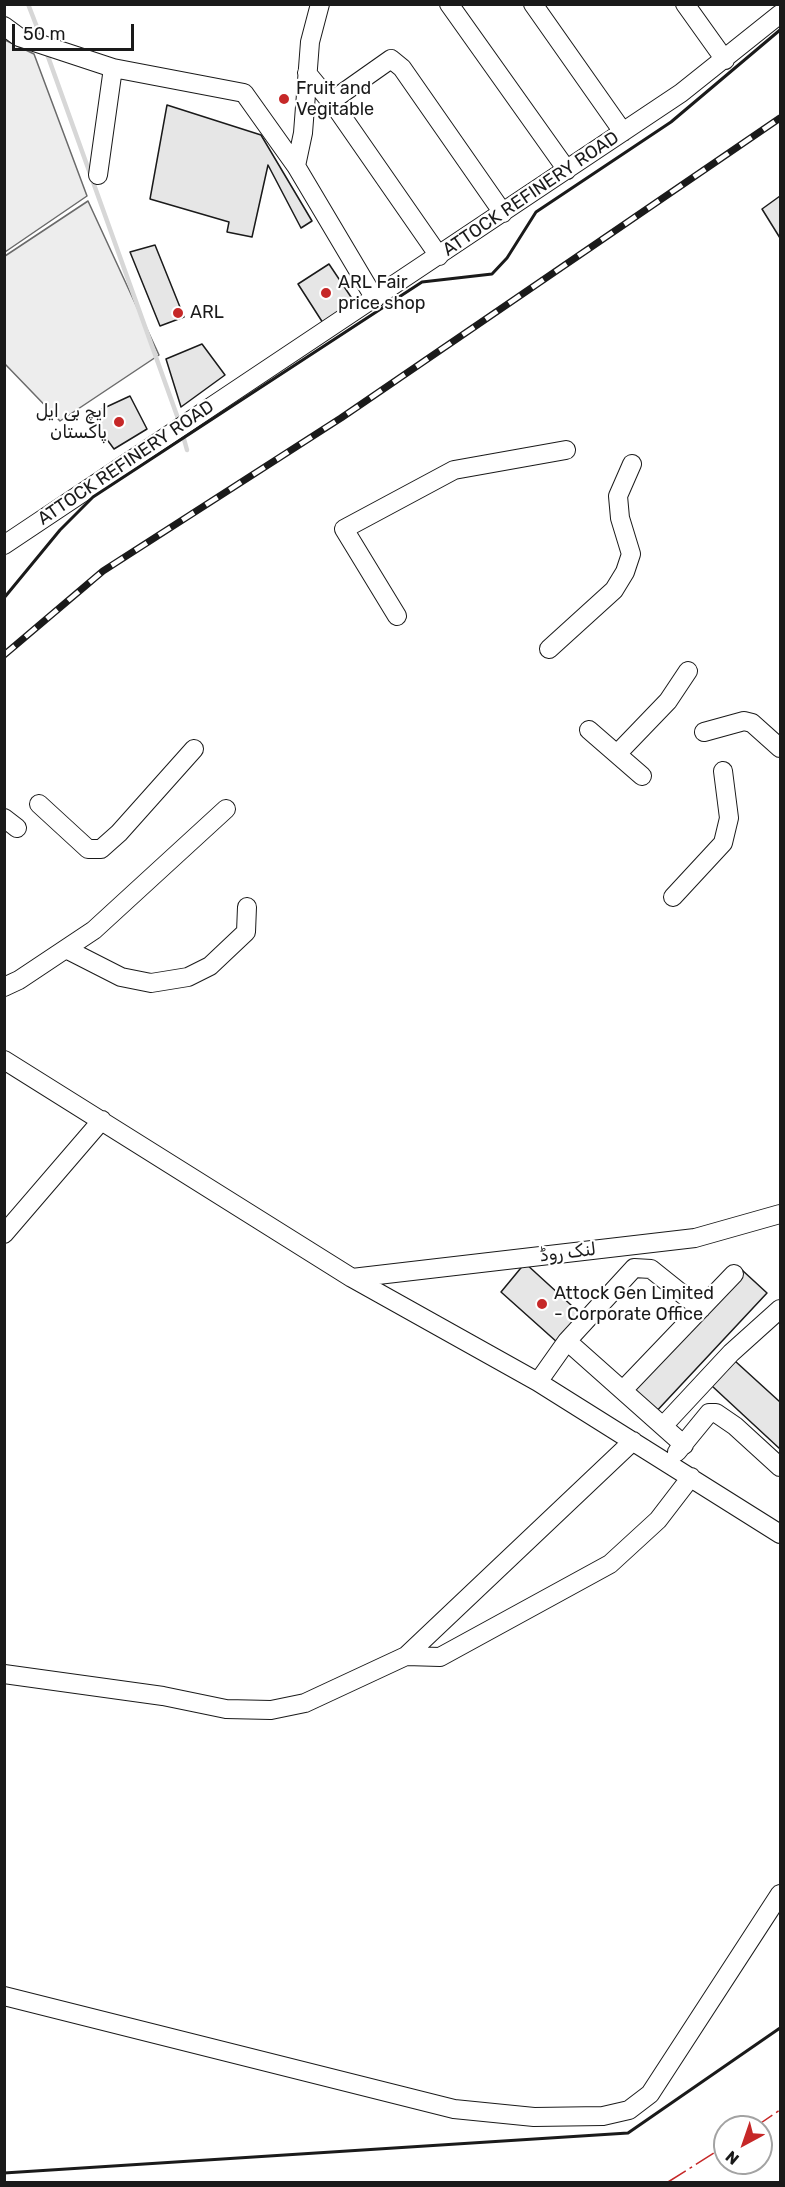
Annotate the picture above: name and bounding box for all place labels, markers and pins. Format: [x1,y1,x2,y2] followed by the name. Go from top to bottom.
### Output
[296,78,374,121] place label: Fruit and Vegitable
[277,92,291,106] marker: Fruit and Vegitable
[338,272,426,314] place label: ARL Fair price shop
[319,286,333,300] marker: ARL Fair price shop
[190,302,224,324] place label: ARL
[171,306,185,320] marker: ARL
[36,401,107,444] place label: ایچ بی ایل پاکستان
[112,415,126,429] marker: ایچ بی ایل پاکستان
[554,1283,714,1326] place label: Attock Gen Limited - Corporate Office
[535,1297,549,1311] marker: Attock Gen Limited - Corporate Office

